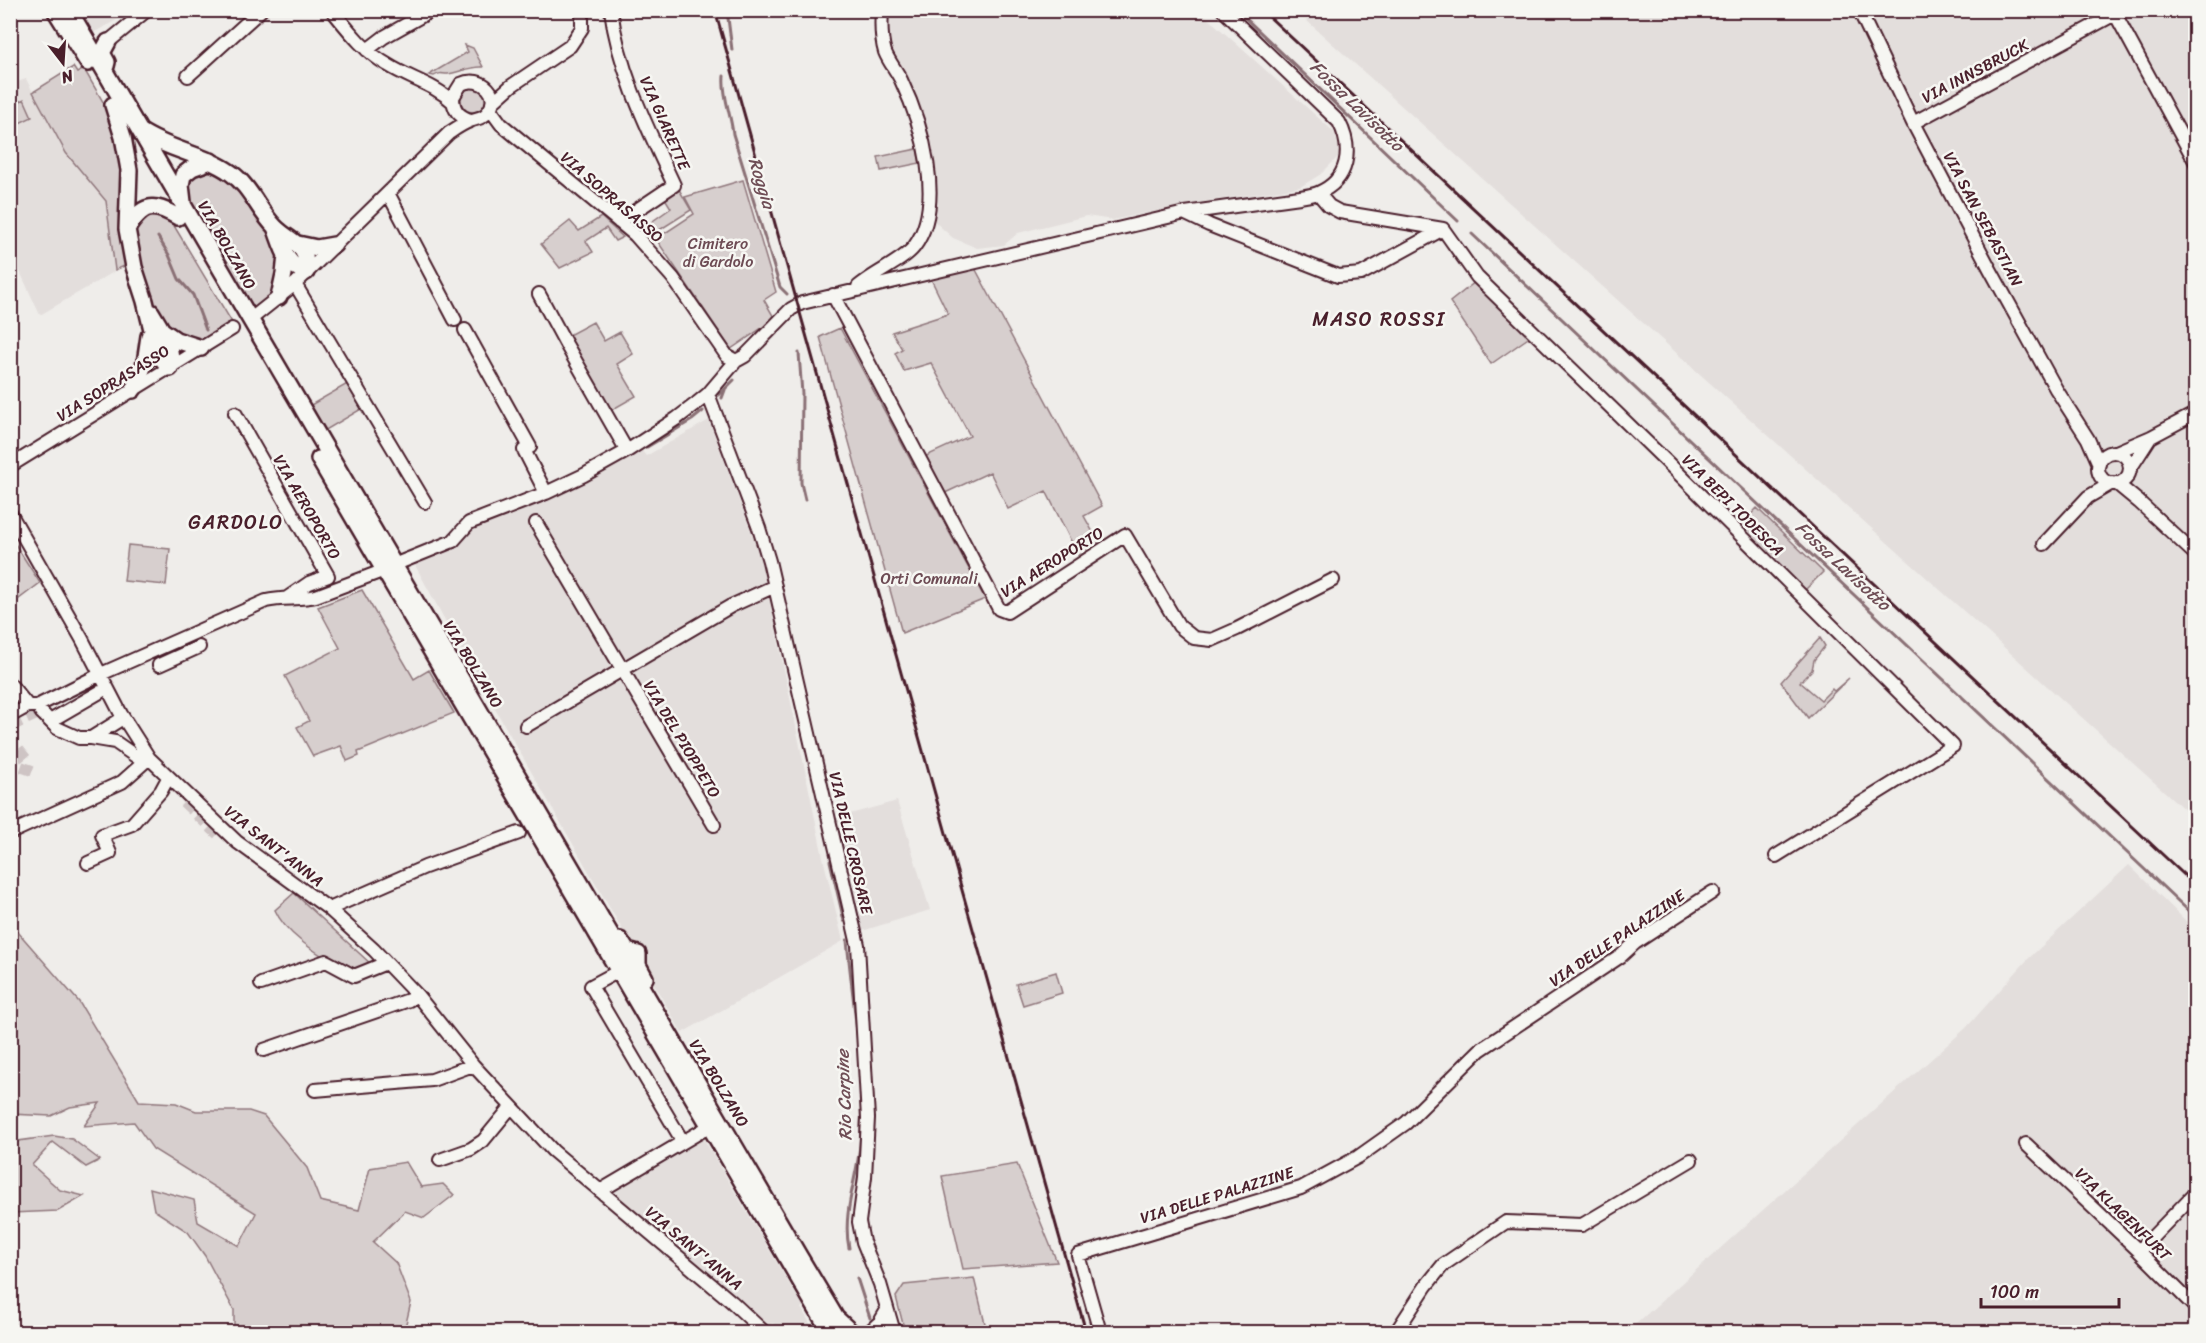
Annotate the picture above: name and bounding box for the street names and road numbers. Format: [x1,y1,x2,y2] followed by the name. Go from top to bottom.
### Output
[1916,30,2035,111] street label: VIA INNSBRUCK
[631,71,699,176] street label: VIA GIARETTE
[554,144,670,250] street label: VIA SOPRASASSO
[1935,146,2031,293] street label: VIA SAN SEBASTIAN
[190,195,264,295] street label: VIA BOLZANO
[50,336,176,430] street label: VIA SOPRASASSO
[1675,447,1791,563] street label: VIA BEPI TODESCA
[265,449,349,565] street label: VIA AEROPORTO
[994,518,1110,606] street label: VIA AEROPORTO
[435,614,511,714] street label: VIA BOLZANO
[635,674,729,804] street label: VIA DEL PIOPPETO
[820,769,882,918] street label: VIA DELLE CROSARE
[218,798,330,894] street label: VIA SANT'ANNA
[1543,881,1692,995] street label: VIA DELLE PALAZZINE
[681,1033,757,1133] street label: VIA BOLZANO
[1137,1157,1299,1232] street label: VIA DELLE PALAZZINE
[2068,1160,2179,1269] street label: VIA KLAGENFURT
[639,1198,749,1298] street label: VIA SANT'ANNA

